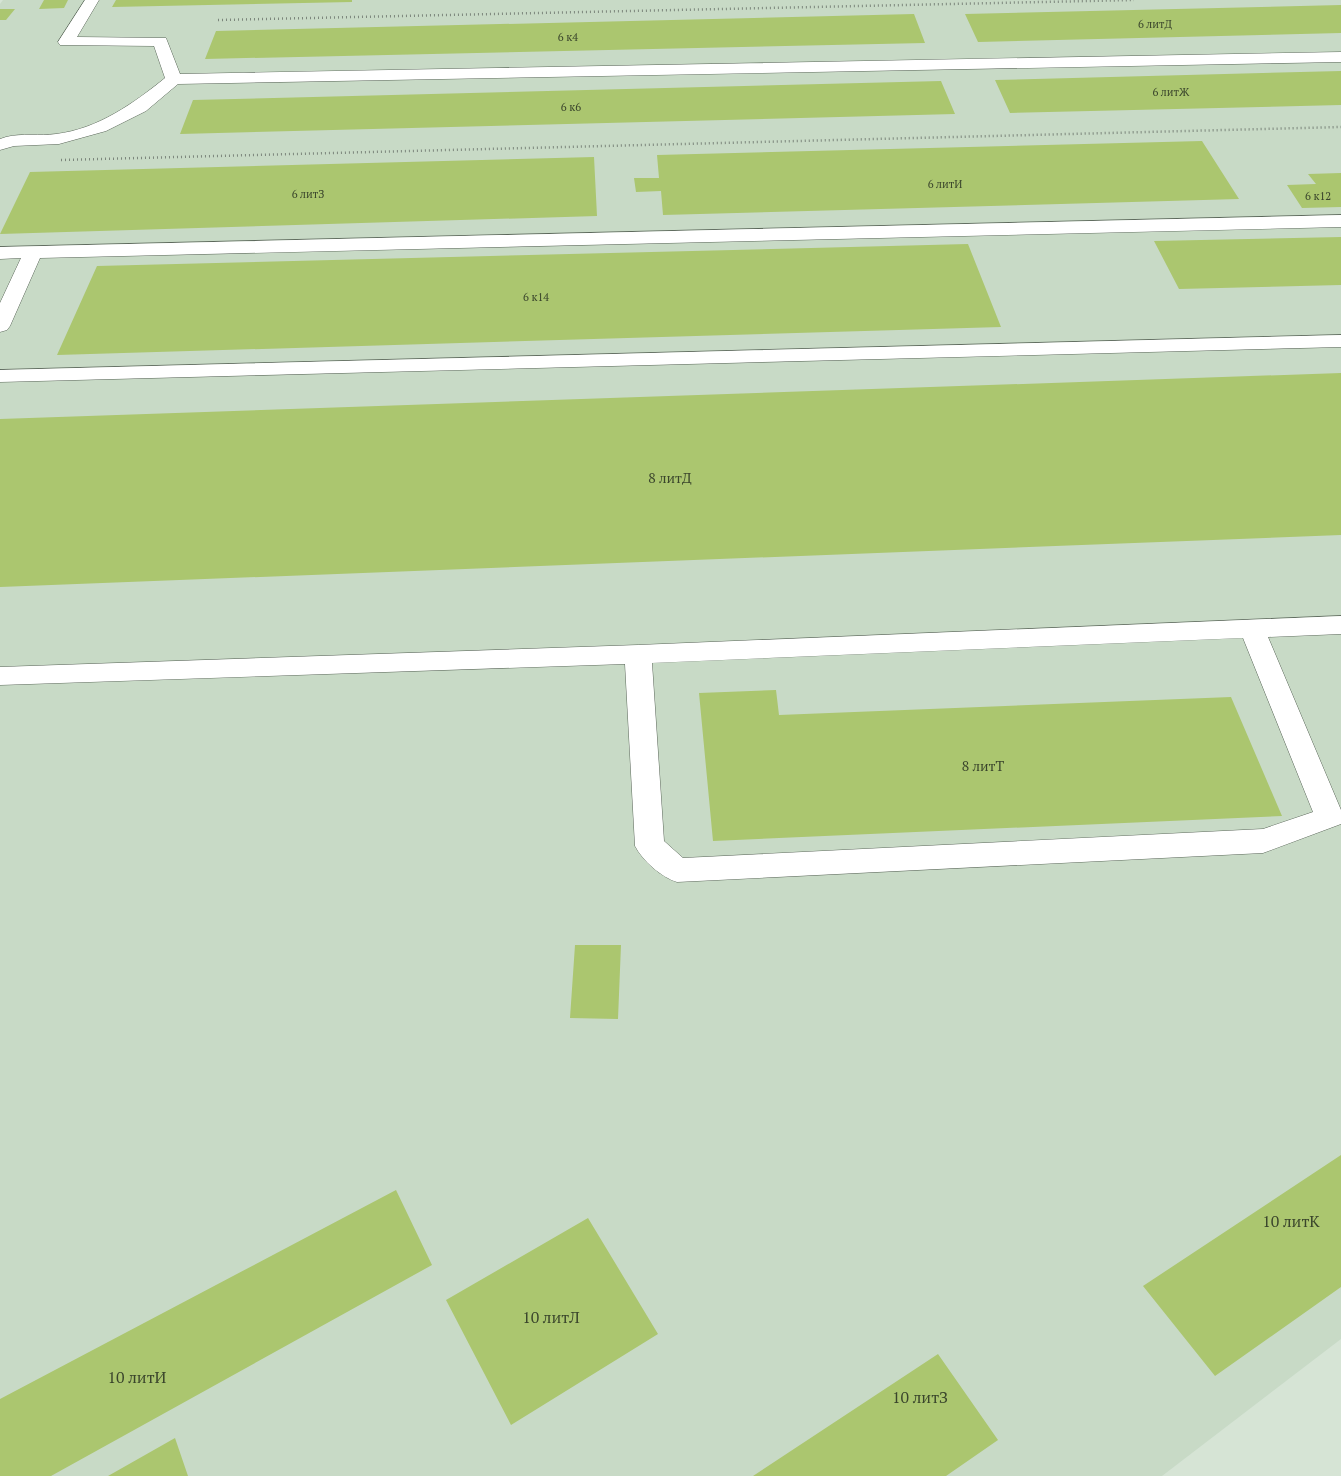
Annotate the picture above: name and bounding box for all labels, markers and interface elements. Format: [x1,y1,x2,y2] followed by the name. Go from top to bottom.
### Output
[1138,17,1172,31] house number: 6 литД
[558,30,578,44] house number: 6 к4
[1153,85,1190,99] house number: 6 литЖ
[561,100,581,114] house number: 6 к6
[928,177,962,191] house number: 6 литИ
[292,187,324,201] house number: 6 литЗ
[1305,189,1331,203] house number: 6 к12
[523,290,549,304] house number: 6 к14
[648,468,692,487] house number: 8 литД
[962,756,1005,775] house number: 8 литТ
[1262,1210,1320,1232] house number: 10 литК
[522,1306,580,1328] house number: 10 литЛ
[108,1366,167,1388] house number: 10 литИ
[892,1386,948,1408] house number: 10 литЗ

